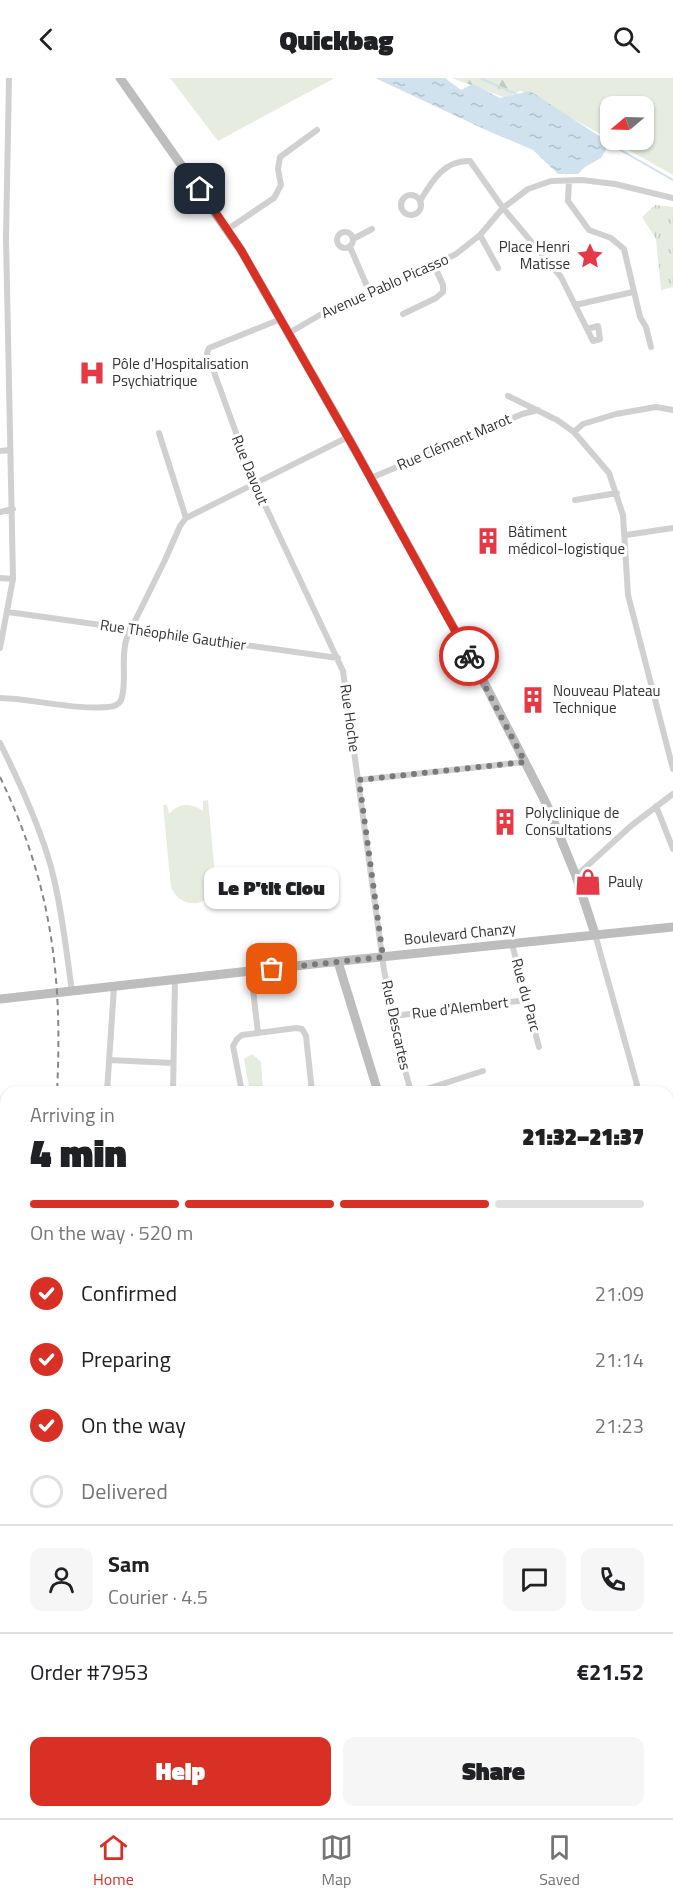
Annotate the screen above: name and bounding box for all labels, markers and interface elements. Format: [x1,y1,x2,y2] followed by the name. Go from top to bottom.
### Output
[279,19,394,60] text: Quickbag
[30,23,63,56] icon: back
[610,23,643,56] icon: search
[600,96,654,150] north arrow
[600,96,654,150] map controls
[174,163,225,214] pin
[183,172,216,205] icon: home
[499,235,570,275] place label: Place Henri Matisse
[575,241,605,271] place icon: Place Henri Matisse
[317,247,452,324] street label: Avenue Pablo Picasso
[112,352,249,392] place label: Pôle d'Hospitalisation Psychiatrique
[77,358,107,388] hospital icon: Pôle d'Hospitalisation Psychiatrique
[393,407,515,476] street label: Rue Clément Marot
[226,431,275,509] street label: Rue Davout
[508,520,625,560] place label: Bâtiment médicol-logistique
[473,526,503,556] building icon: Bâtiment médicol-logistique
[99,613,248,656] street label: Rue Théophile Gauthier
[439,626,499,686] courier
[453,640,486,673] icon: bike
[553,679,661,719] place label: Nouveau Plateau Technique
[334,683,367,753] street label: Rue Hoche
[518,685,548,715] building icon: Nouveau Plateau Technique
[525,801,619,841] place label: Polyclinique de Consultations
[490,807,520,837] building icon: Polyclinique de Consultations
[204,867,340,909] callout: Le P'tit Clou
[573,867,603,897] shop icon: Pauly
[608,870,643,893] place label: Pauly
[218,872,325,903] text: Le P'tit Clou
[403,916,517,951] street label: Boulevard Chanzy
[246,943,297,994] pin
[255,952,288,985] icon: bag
[506,956,547,1034] street label: Rue du Parc
[376,978,417,1072] street label: Rue Descartes
[410,990,510,1025] street label: Rue d'Alembert
[30,1099,115,1130] text: Arriving in
[522,1120,644,1154] text: 21:32–21:37
[30,1123,127,1182] text: 4 min
[30,1217,193,1248] text: On the way · 520 m
[81,1276,177,1310] text: Confirmed
[30,1277,63,1310] icon: check
[595,1278,644,1309] text: 21:09
[81,1342,171,1376] text: Preparing
[30,1343,63,1376] icon: check
[595,1344,644,1375] text: 21:14
[81,1408,186,1442] text: On the way
[30,1409,63,1442] icon: check
[595,1410,644,1441] text: 21:23
[81,1474,168,1508] text: Delivered
[108,1547,150,1581] text: Sam
[30,1548,93,1611] button: person
[503,1548,566,1611] button: chat
[581,1548,644,1611] button: phone
[108,1581,208,1612] text: Courier · 4.5
[30,1655,149,1689] text: Order #7953
[577,1655,644,1689] text: €21.52
[30,1737,331,1806] button: Help
[343,1737,644,1806] button: Share
[93,1831,134,1891] tab: Home
[320,1831,353,1891] tab: Map
[539,1831,580,1891] tab: Saved

